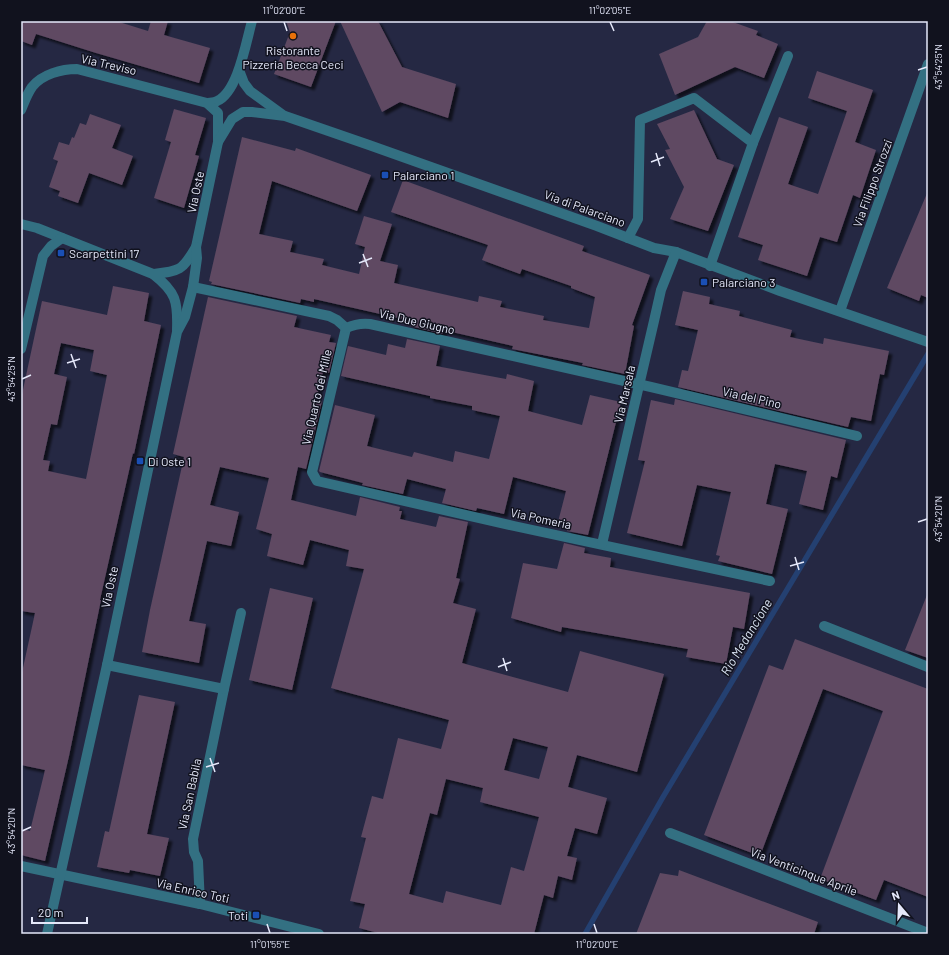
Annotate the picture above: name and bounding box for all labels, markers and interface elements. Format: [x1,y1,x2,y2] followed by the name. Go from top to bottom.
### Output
[262,4,306,16] text: 11°02'00"E
[589,4,631,16] text: 11°02'05"E
[288,31,298,41] marker: Ristorante Pizzeria Becca Ceci
[242,43,344,71] place label: Ristorante Pizzeria Becca Ceci
[932,44,944,90] text: 43°54'25"N
[80,51,138,77] street label: Via Treviso
[850,137,894,229] street label: Via Filippo Strozzi
[393,168,454,182] place label: Palarciano 1
[184,170,206,214] street label: Via Oste
[380,170,390,180] marker: Palarciano 1
[542,187,628,229] street label: Via di Palarciano
[69,246,140,260] place label: Scarpettini 17
[56,248,66,258] marker: Scarpettini 17
[712,275,775,289] place label: Palarciano 3
[699,277,709,287] marker: Palarciano 3
[378,305,456,337] street label: Via Due Giugno
[298,348,334,446] street label: Via Quarto dei Mille
[5,356,17,402] text: 43°54'25"N
[611,364,637,424] street label: Via Marsala
[721,383,783,411] street label: Via del Pino
[148,454,191,468] place label: Di Oste 1
[135,456,145,466] marker: Di Oste 1
[932,496,944,542] text: 43°54'20"N
[509,505,573,531] street label: Via Pomeria
[98,565,120,609] street label: Via Oste
[717,596,775,678] water label: Rio Medancione
[175,757,203,831] street label: Via San Babila
[5,808,17,854] text: 43°54'20"N
[748,844,860,898] street label: Via Venticinque Aprile
[155,875,231,905] street label: Via Enrico Toti
[879,885,919,925] north arrow
[890,888,901,902] text: N
[32,899,87,925] scale bar
[38,905,64,919] text: 20 m
[228,908,248,922] place label: Toti
[251,910,261,920] marker: Toti
[250,938,290,950] text: 11°01'55"E
[575,938,619,950] text: 11°02'00"E

